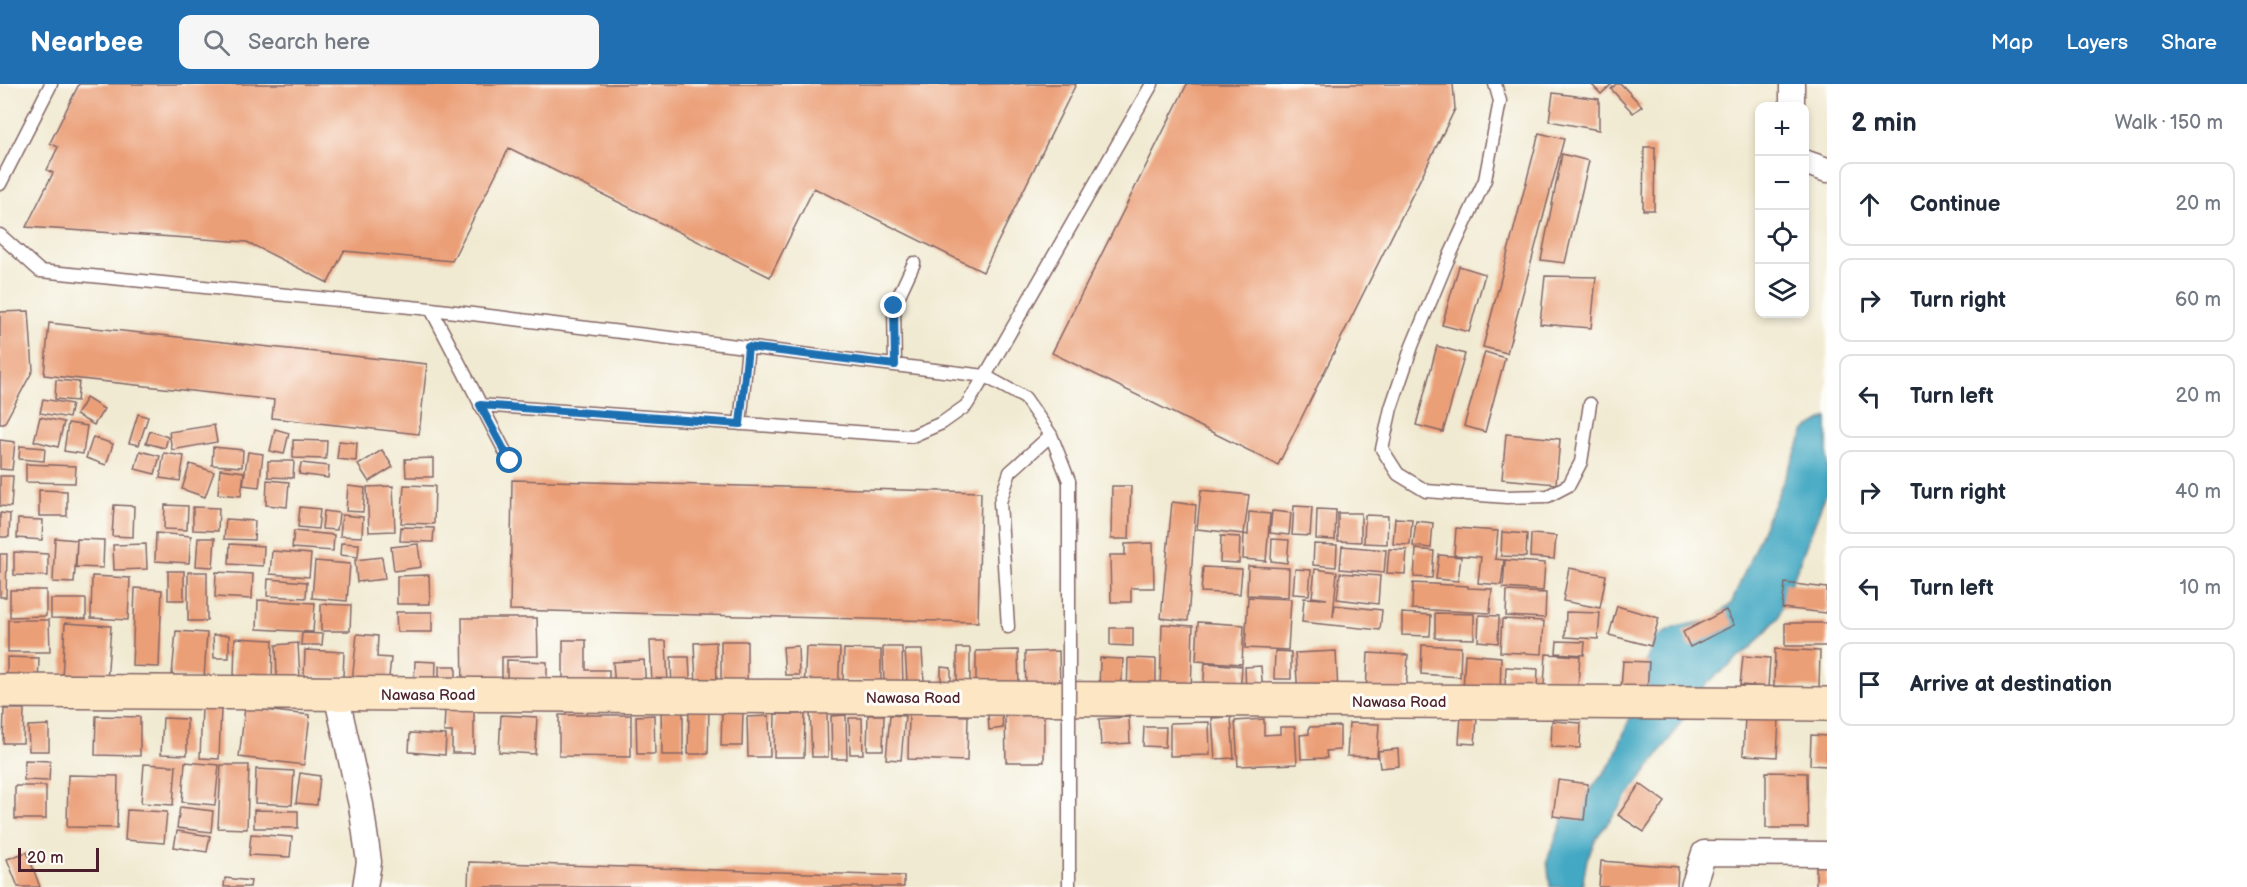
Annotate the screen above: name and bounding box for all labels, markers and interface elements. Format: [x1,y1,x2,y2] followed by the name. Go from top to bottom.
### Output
[179,15,599,69] search box
[30,26,143,59] text: Nearbee
[200,26,233,59] icon: search
[248,29,370,56] text: Search here
[1991,30,2033,55] text: Map
[2066,30,2128,55] text: Layers
[2161,30,2217,55] text: Share
[1755,102,1809,318] map controls
[1755,102,1809,156] button: +
[1851,108,1917,139] text: 2 min
[2114,111,2223,135] text: Walk · 150 m
[1755,156,1809,210] button: −
[1853,188,1886,221] icon: ahead
[1910,191,2000,218] text: Continue
[2176,192,2221,216] text: 20 m
[1755,210,1809,264] button: locate
[1755,264,1809,318] button: layers
[1853,284,1886,317] icon: right
[1910,287,2006,314] text: Turn right
[2175,288,2221,312] text: 60 m
[880,292,906,318] route end
[1853,380,1886,413] icon: left
[1910,383,1994,410] text: Turn left
[2176,384,2221,408] text: 20 m
[496,447,522,473] route start
[1853,476,1886,509] icon: right
[1910,479,2006,506] text: Turn right
[2175,480,2221,504] text: 40 m
[1853,572,1886,605] icon: left
[1910,575,1994,602] text: Turn left
[2180,576,2221,600] text: 10 m
[1853,668,1886,701] icon: arrive
[1910,671,2112,698] text: Arrive at destination
[381,686,475,705] street label: Nawasa Road
[866,689,960,708] street label: Nawasa Road
[1352,693,1446,712] street label: Nawasa Road
[18,845,99,872] scale bar
[27,849,63,868] text: 20 m

